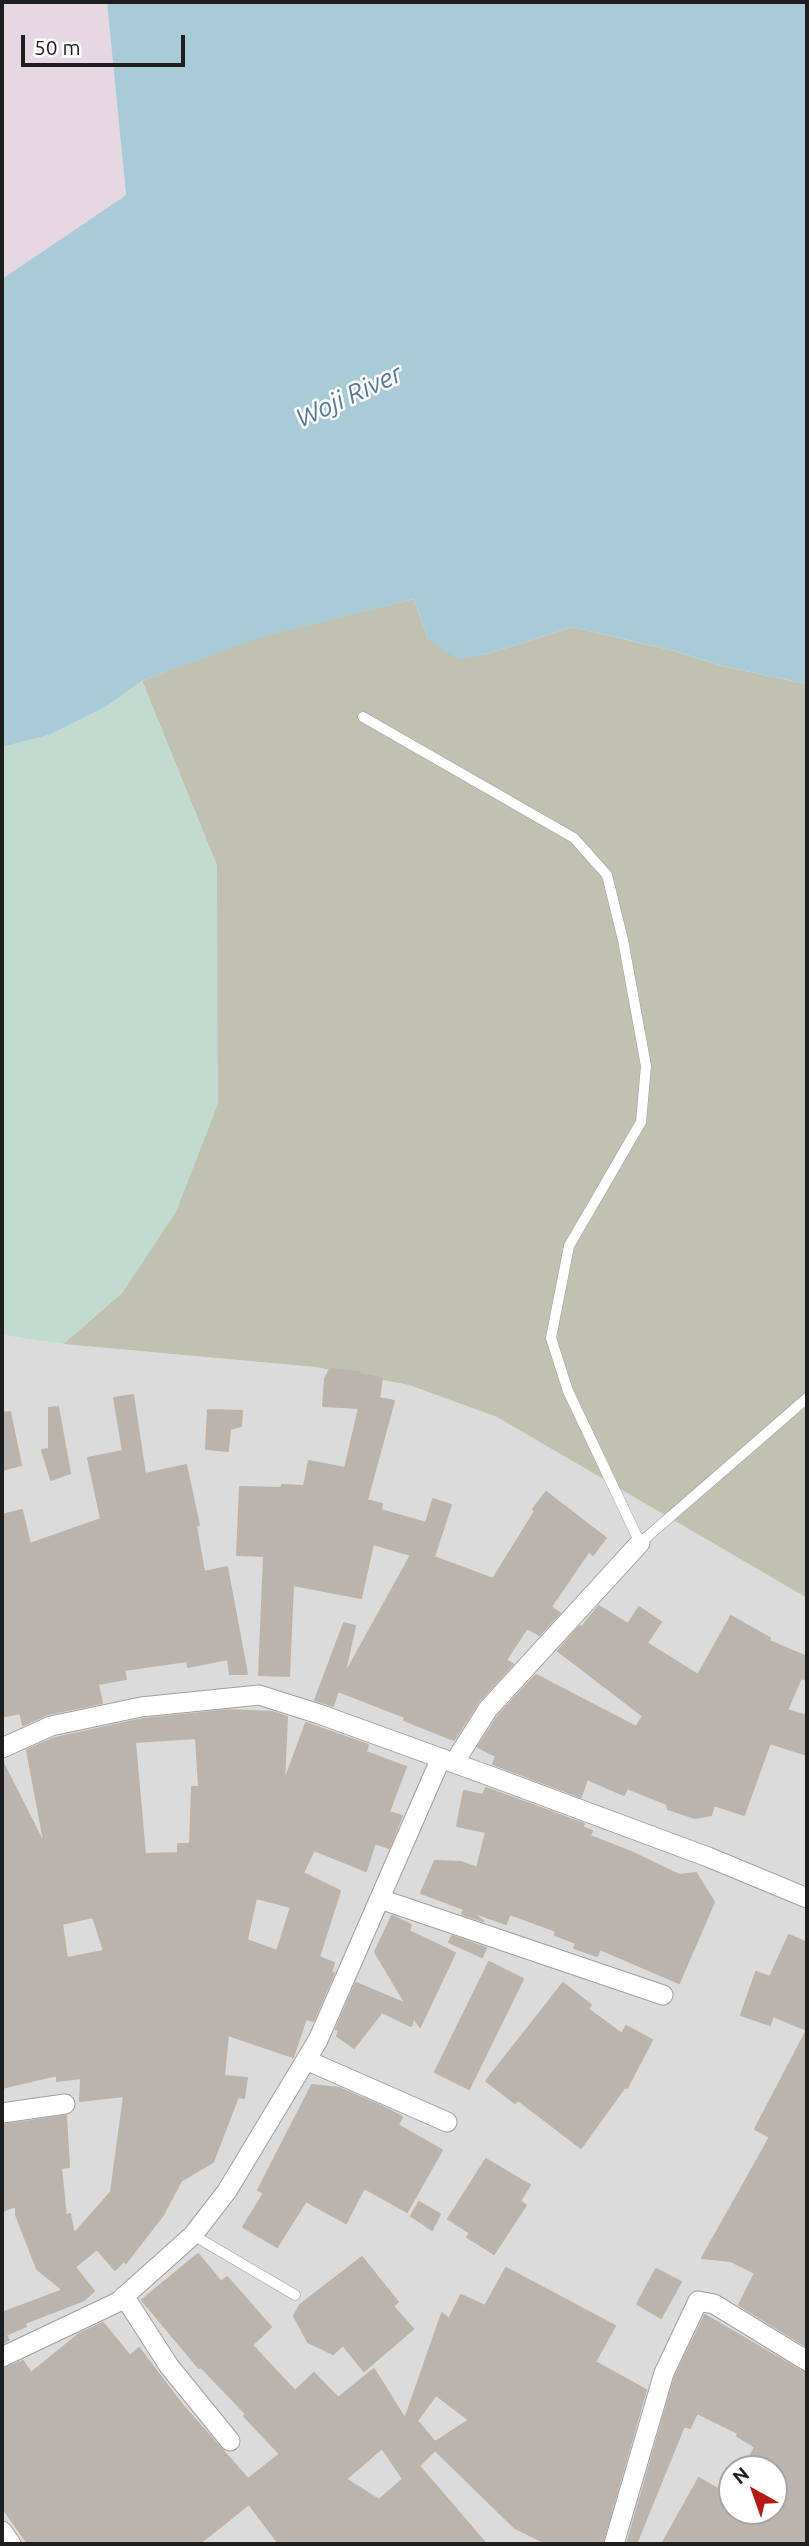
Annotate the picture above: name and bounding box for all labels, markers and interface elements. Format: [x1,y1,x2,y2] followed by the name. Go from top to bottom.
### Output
[24,21,189,65] scale bar
[34,35,81,59] text: 50 m
[291,358,407,434] water label: Woji River
[718,2455,788,2525] north arrow
[728,2462,753,2488] text: N

